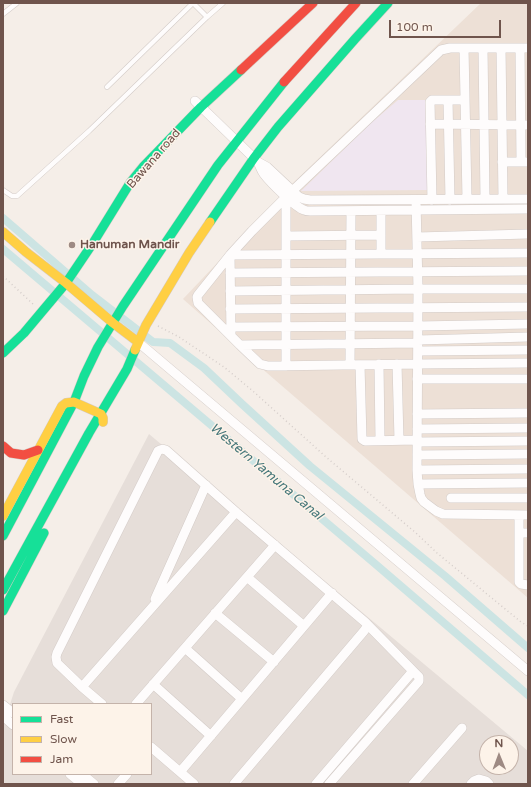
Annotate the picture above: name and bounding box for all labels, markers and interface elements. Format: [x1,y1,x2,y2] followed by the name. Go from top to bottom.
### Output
[391,12,503,38] scale bar
[396,20,433,34] text: 100 m
[124,126,184,192] street label: Bawana road
[80,238,179,252] place label: Hanuman Mandir
[67,240,77,250] marker: Hanuman Mandir
[206,420,326,524] water label: Western Yamuna Canal
[12,703,152,775] legend
[50,712,73,726] text: Fast
[50,732,77,746] text: Slow
[479,735,519,775] north arrow
[494,737,503,750] text: N
[50,752,73,766] text: Jam

